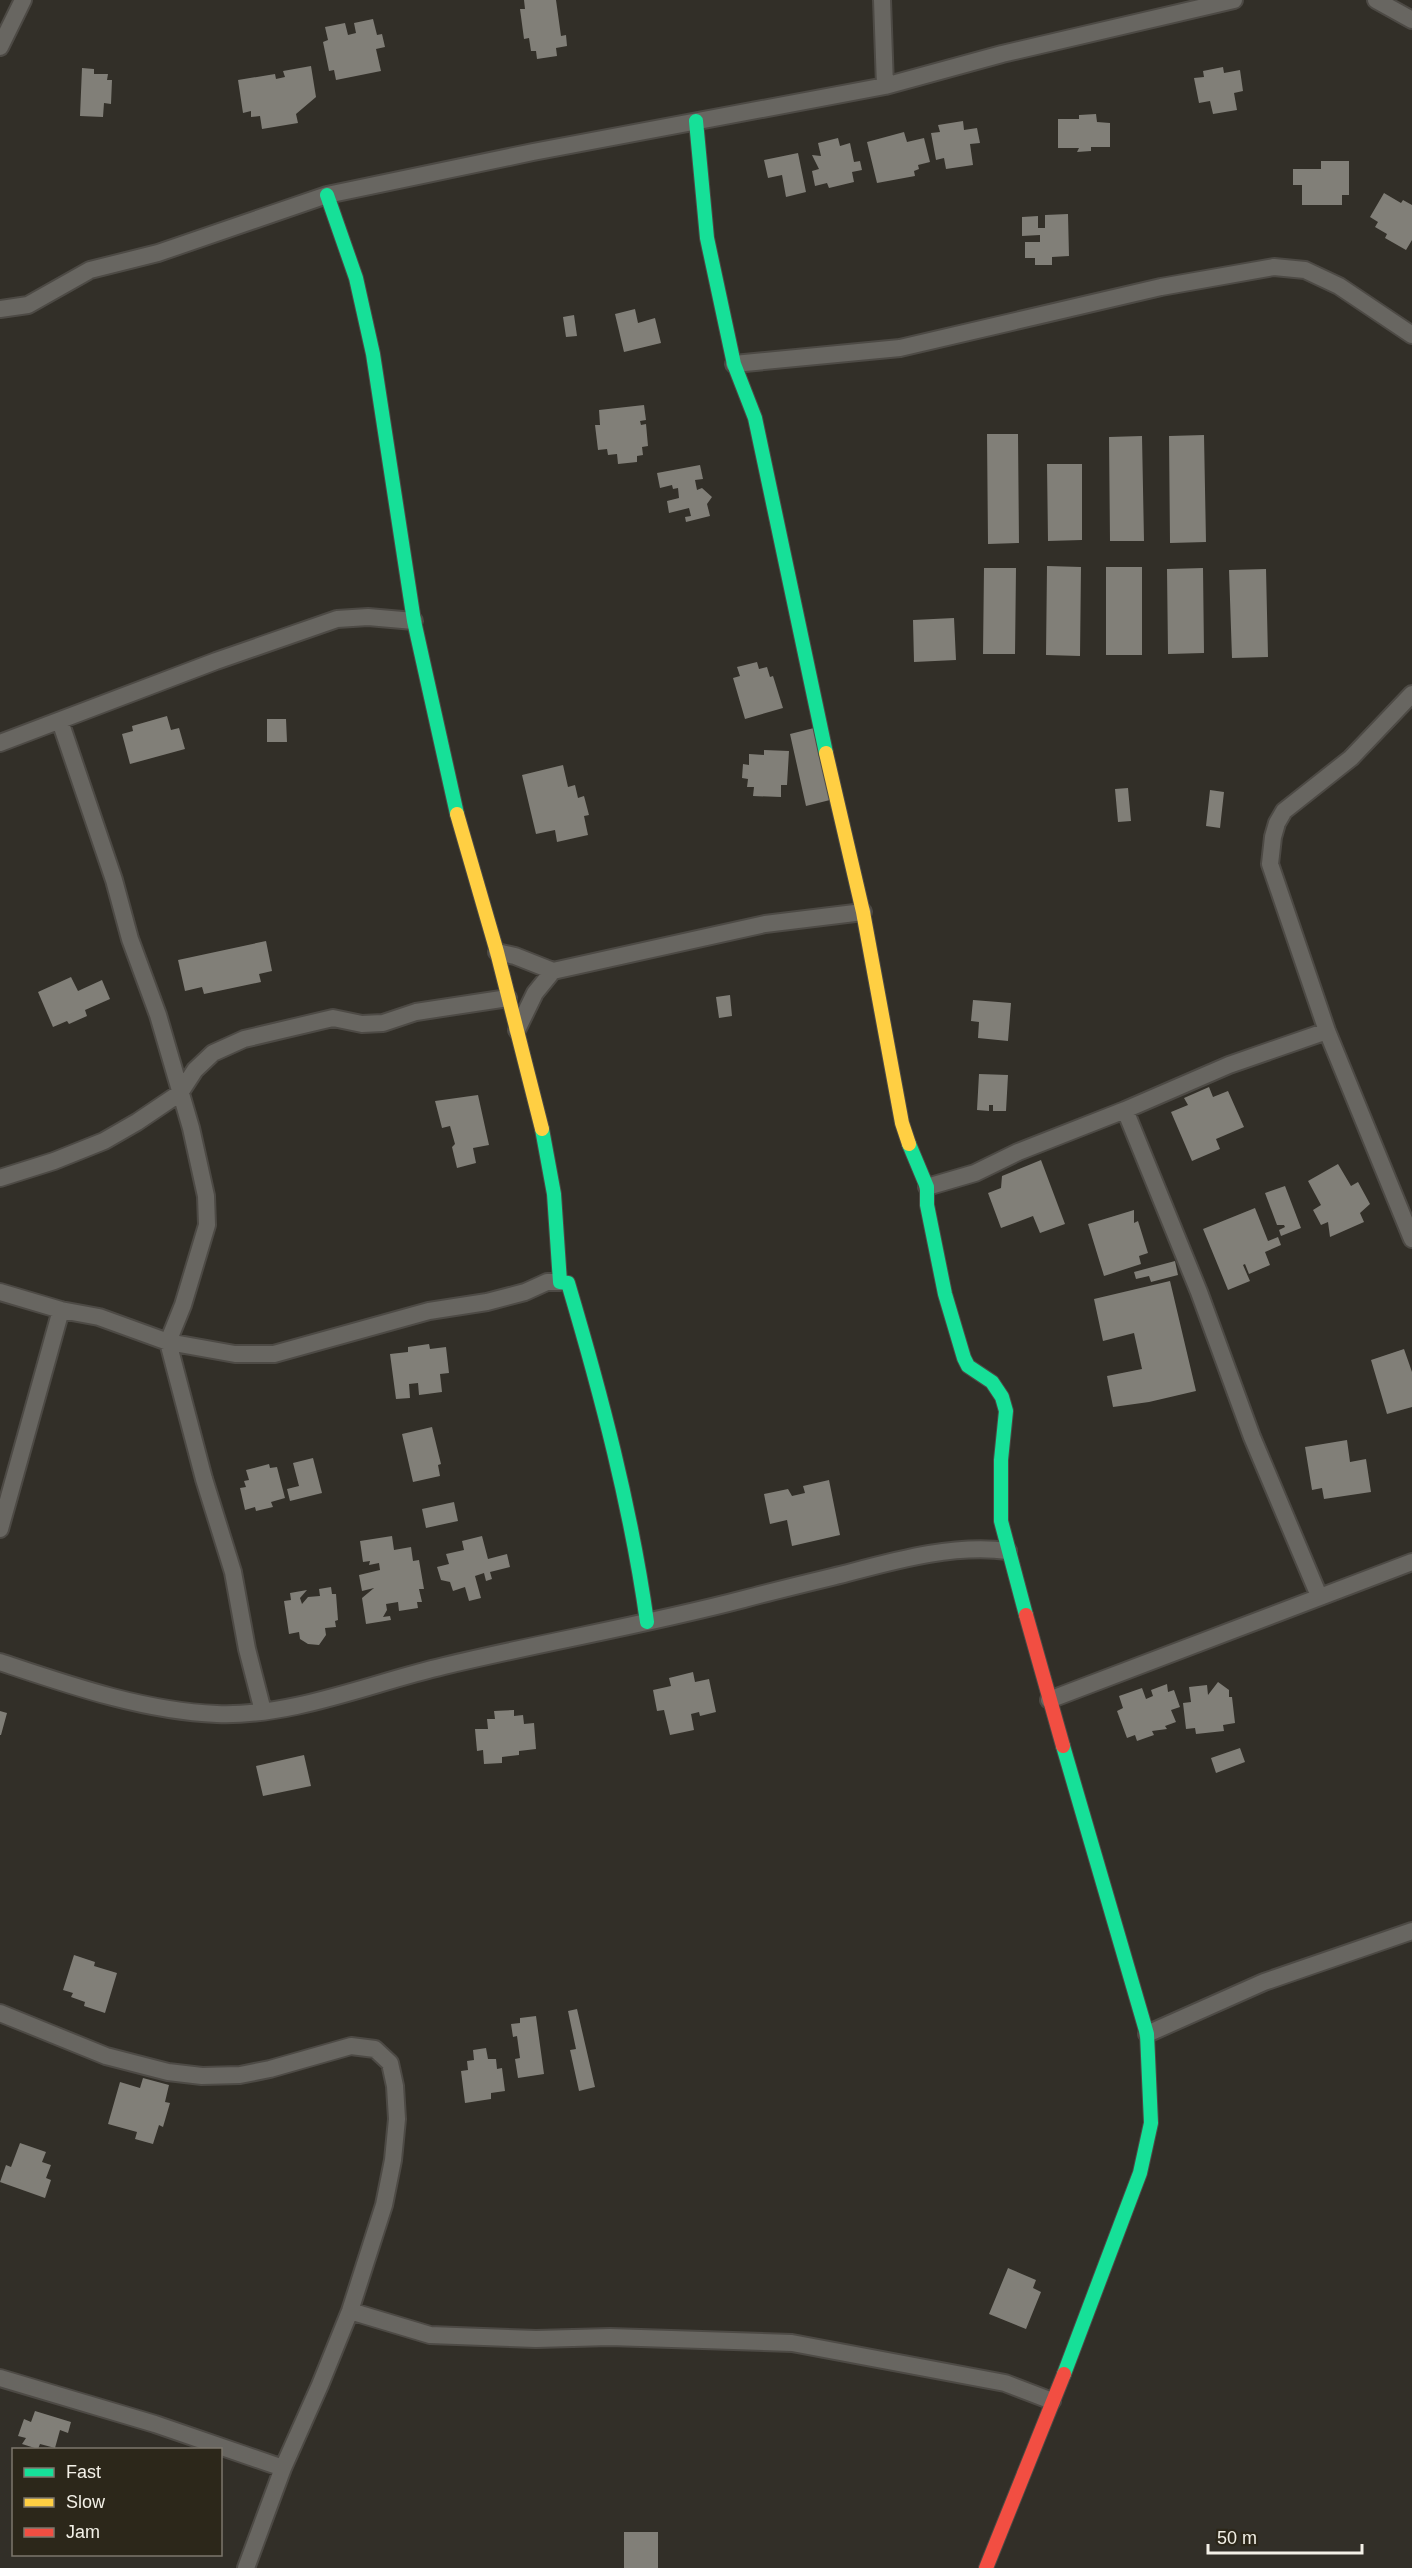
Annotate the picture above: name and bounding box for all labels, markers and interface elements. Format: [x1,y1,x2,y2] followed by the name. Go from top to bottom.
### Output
[12,2448,222,2556] legend
[66,2462,101,2482] text: Fast
[66,2492,106,2512] text: Slow
[1208,2517,1362,2555] scale bar
[66,2522,100,2542] text: Jam
[1217,2528,1257,2548] text: 50 m

